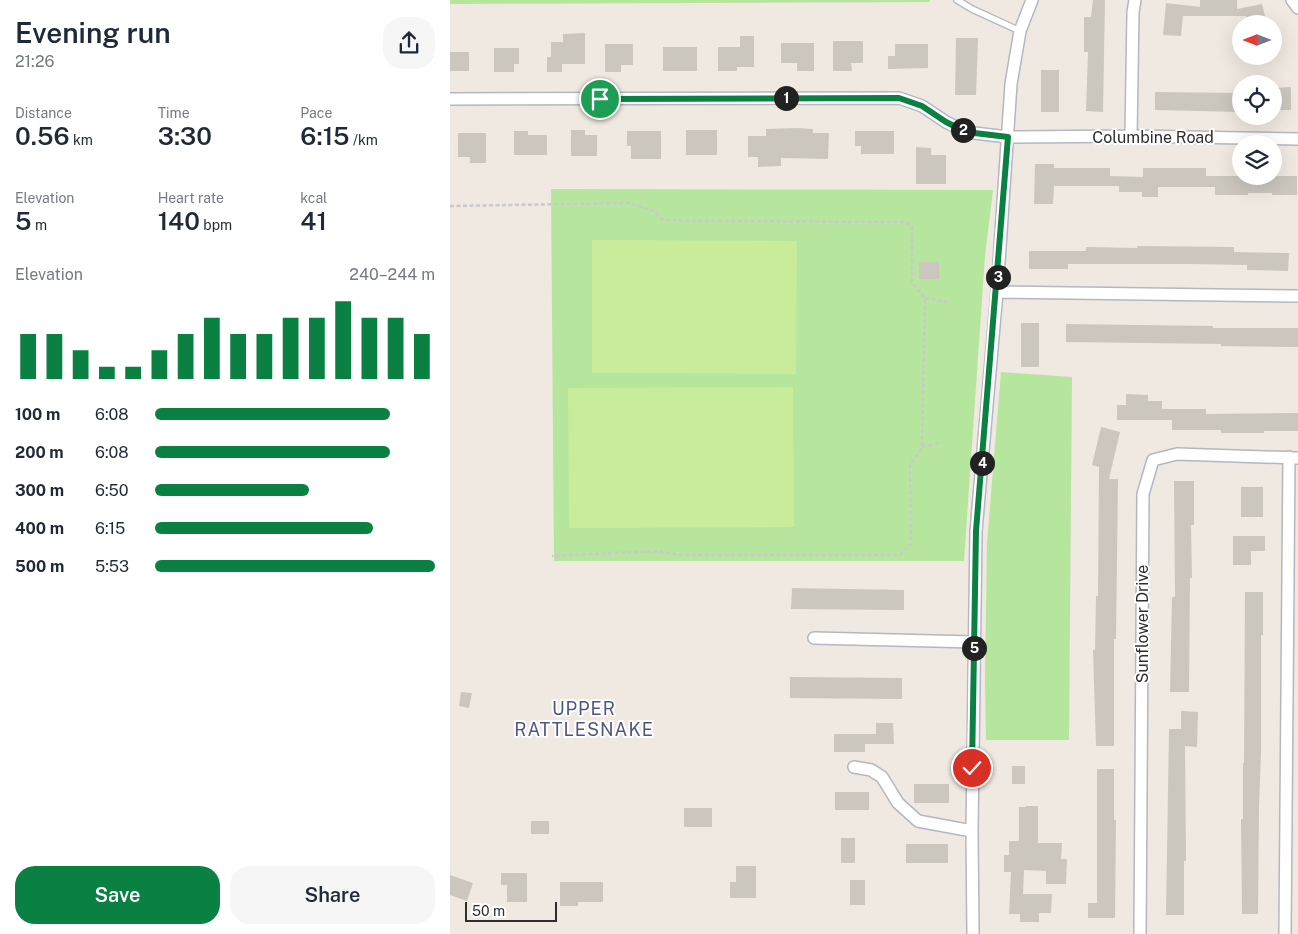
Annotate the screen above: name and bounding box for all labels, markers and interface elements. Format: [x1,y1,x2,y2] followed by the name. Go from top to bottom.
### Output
[1232,15,1282,65] north arrow
[1232,15,1282,185] map controls
[15,16,171,49] text: Evening run
[383,17,435,69] button: share
[15,52,54,71] text: 21:26
[1232,75,1282,125] button: locate
[579,78,621,120] pin
[586,85,614,113] icon: arrive
[774,86,798,110] pin: 1
[784,90,790,106] text: 1
[15,105,72,121] text: Distance
[158,105,190,121] text: Time
[300,105,332,121] text: Pace
[950,118,976,142] pin: 2
[15,121,70,151] text: 0.56
[158,121,212,151] text: 3:30
[300,121,350,151] text: 6:15
[959,122,968,138] text: 2
[1092,128,1214,147] street label: Columbine Road
[70,132,93,148] text: km
[350,132,378,148] text: /km
[1232,135,1282,185] button: layers
[15,190,74,206] text: Elevation
[158,190,224,206] text: Heart rate
[300,190,327,206] text: kcal
[15,206,31,236] text: 5
[158,206,200,236] text: 140
[300,206,327,236] text: 41
[31,217,47,233] text: m
[200,217,232,233] text: bpm
[986,264,1010,290] pin: 3
[15,265,83,284] text: Elevation
[349,265,435,284] text: 240–244 m
[994,269,1003,285] text: 3
[15,405,60,424] text: 100 m
[95,405,129,424] text: 6:08
[15,443,64,462] text: 200 m
[95,443,129,462] text: 6:08
[970,450,994,476] pin: 4
[978,455,987,471] text: 4
[15,481,64,500] text: 300 m
[95,481,129,500] text: 6:50
[15,519,64,538] text: 400 m
[95,519,125,538] text: 6:15
[15,557,64,576] text: 500 m
[95,557,129,576] text: 5:53
[1133,565,1152,683] street label: Sunflower Drive
[962,636,986,660] pin: 5
[970,640,979,656] text: 5
[514,698,654,740] district label: UPPER RATTLESNAKE
[951,747,993,789] pin
[958,754,986,782] icon: check
[15,866,220,924] button: Save
[230,866,435,924] button: Share
[465,899,558,922] scale bar
[472,903,505,919] text: 50 m

